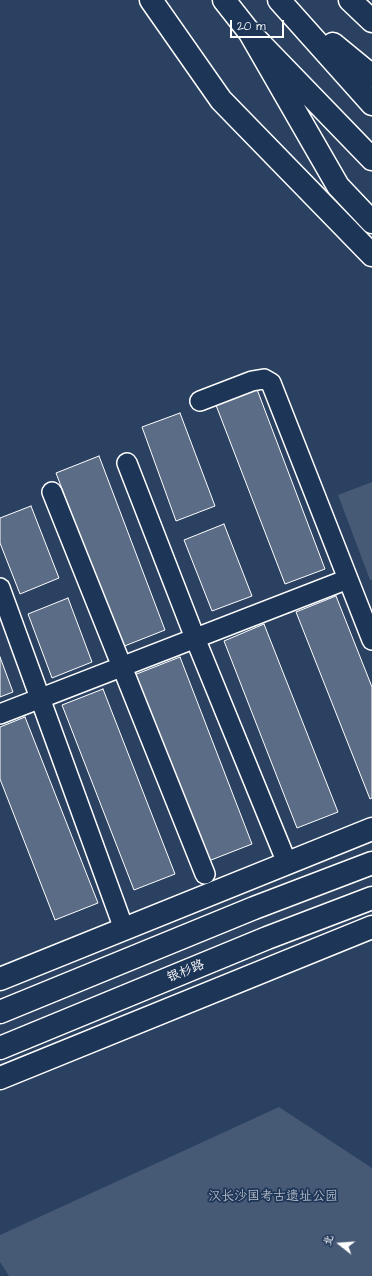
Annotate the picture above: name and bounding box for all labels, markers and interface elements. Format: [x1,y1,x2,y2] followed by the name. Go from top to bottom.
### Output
[232,12,286,38] scale bar
[237,18,266,35] text: 20 m
[165,957,207,987] street label: 银杉路
[208,1189,338,1205] park label: 汉长沙国考古遗址公园
[320,1224,360,1264] north arrow
[319,1233,337,1248] text: 北

